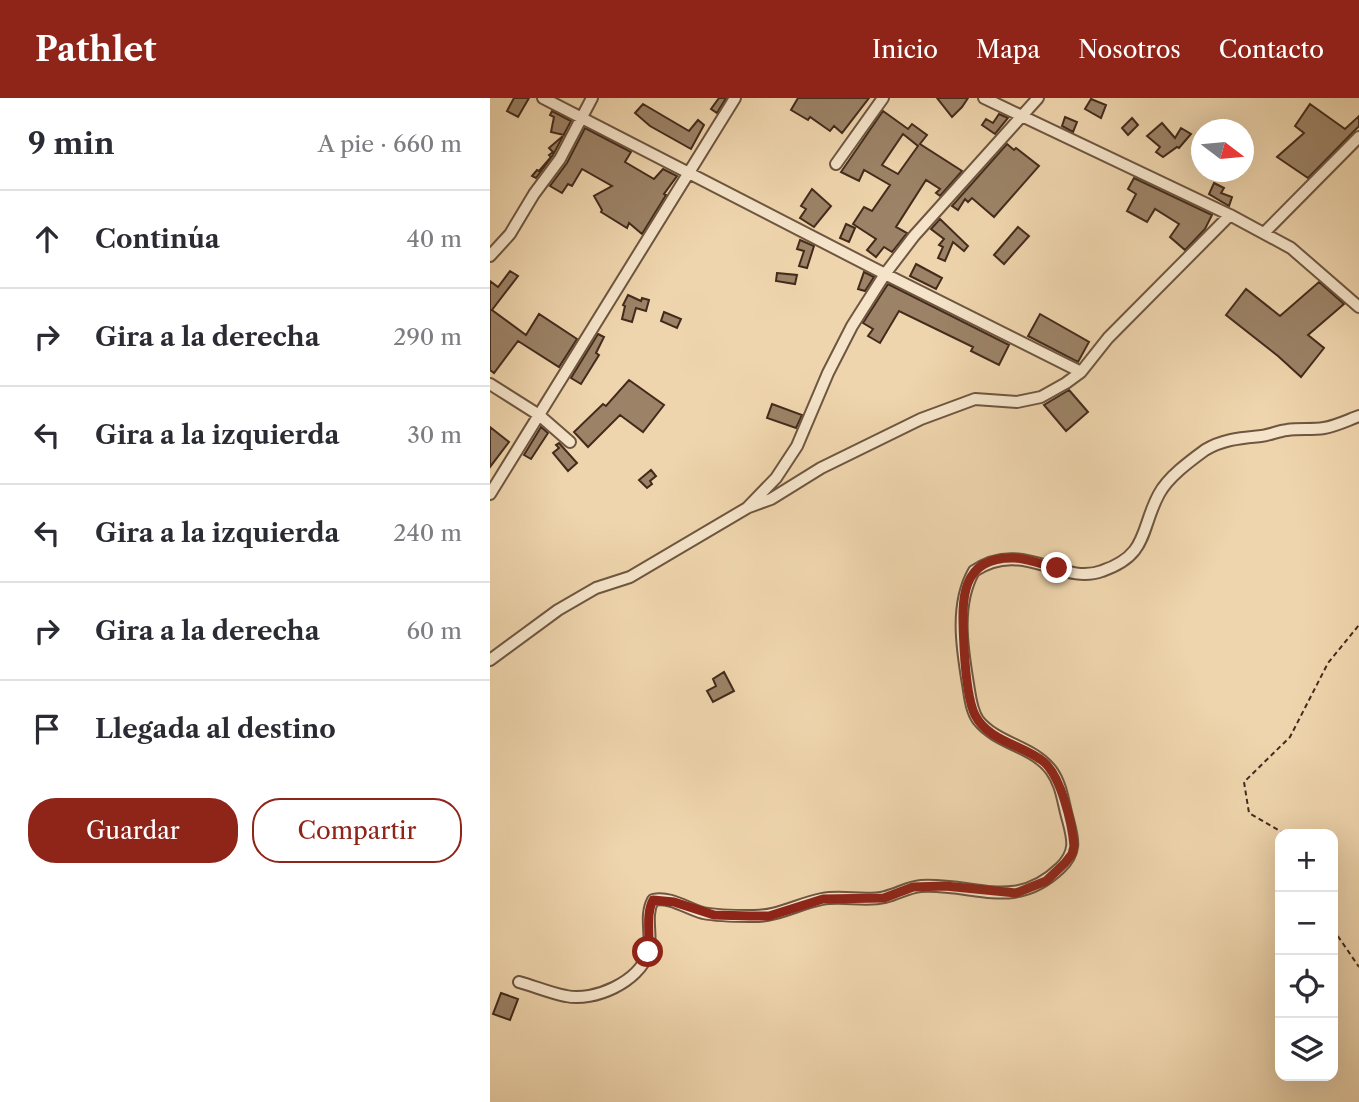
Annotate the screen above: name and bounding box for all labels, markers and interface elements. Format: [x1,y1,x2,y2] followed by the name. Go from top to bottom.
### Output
[35,29,157,70] text: Pathlet
[872,35,938,64] text: Inicio
[976,35,1040,64] text: Mapa
[1078,35,1181,64] text: Nosotros
[1219,35,1324,64] text: Contacto
[1191,119,1254,182] north arrow
[28,125,115,162] text: 9 min
[318,130,462,158] text: A pie · 660 m
[28,220,66,258] icon: ahead
[95,223,220,255] text: Continúa
[407,225,462,253] text: 40 m
[28,318,66,356] icon: right
[95,321,320,353] text: Gira a la derecha
[393,323,462,351] text: 290 m
[28,416,66,454] icon: left
[95,419,340,451] text: Gira a la izquierda
[407,421,462,449] text: 30 m
[28,514,66,552] icon: left
[95,517,340,549] text: Gira a la izquierda
[393,519,462,547] text: 240 m
[1041,552,1072,583] route end
[28,612,66,650] icon: right
[95,615,320,647] text: Gira a la derecha
[406,617,462,645] text: 60 m
[28,710,66,748] icon: arrive
[95,713,336,745] text: Llegada al destino
[28,798,238,863] button: Guardar
[252,798,462,863] button: Compartir
[1275,829,1338,1081] map controls
[1275,829,1338,892] button: +
[1275,892,1338,955] button: −
[632,936,663,967] route start
[1275,955,1338,1018] button: locate
[1275,1018,1338,1081] button: layers

